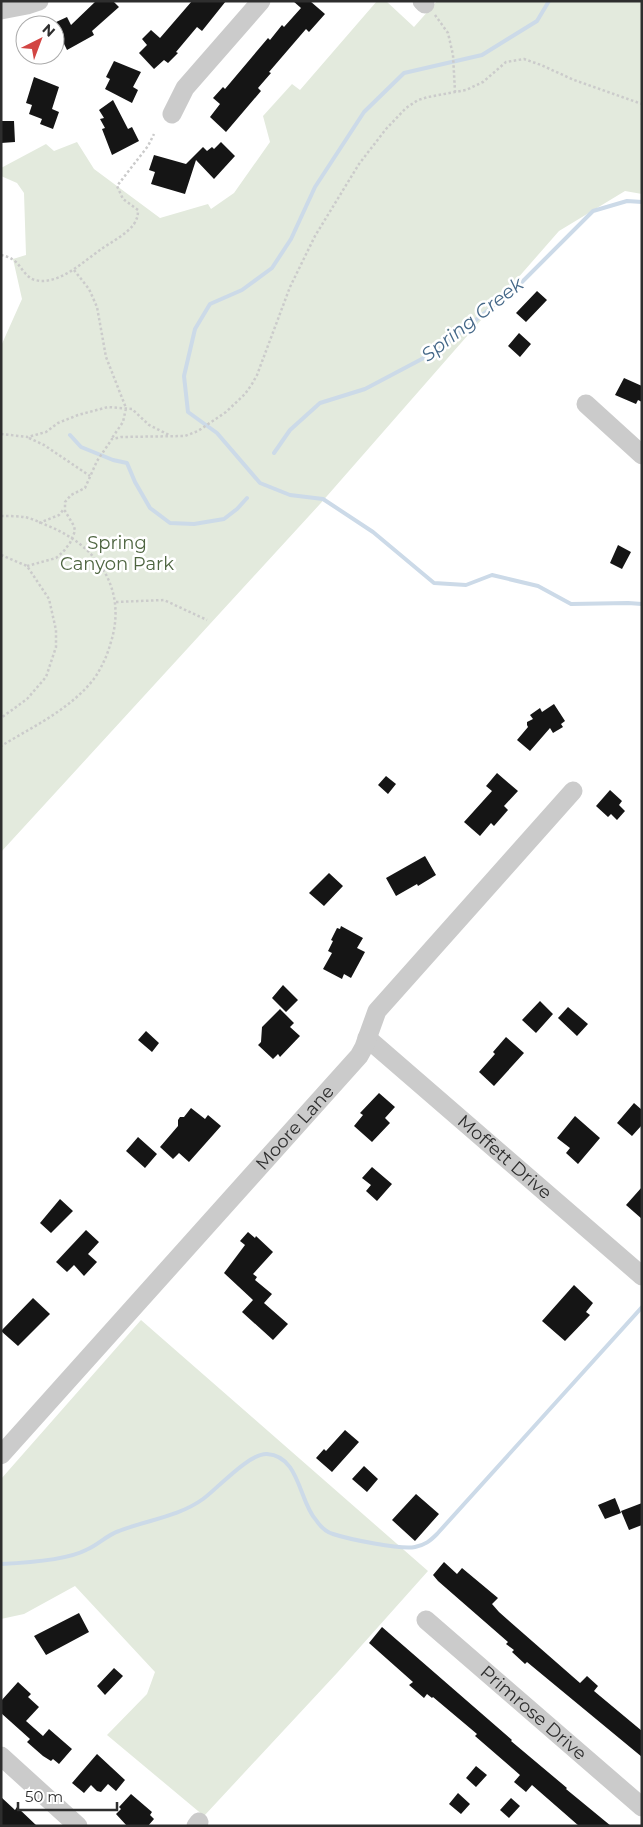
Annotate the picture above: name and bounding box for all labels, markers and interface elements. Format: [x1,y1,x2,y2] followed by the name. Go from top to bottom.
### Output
[15,15,65,65] north arrow
[38,20,59,41] text: N
[417,272,529,366] water label: Spring Creek
[60,532,174,575] park label: Spring Canyon Park
[251,1080,339,1175] street label: Moore Lane
[453,1110,556,1204] street label: Moffett Drive
[476,1661,591,1765] street label: Primrose Drive
[18,1780,116,1812] scale bar
[25,1787,63,1806] text: 50 m

